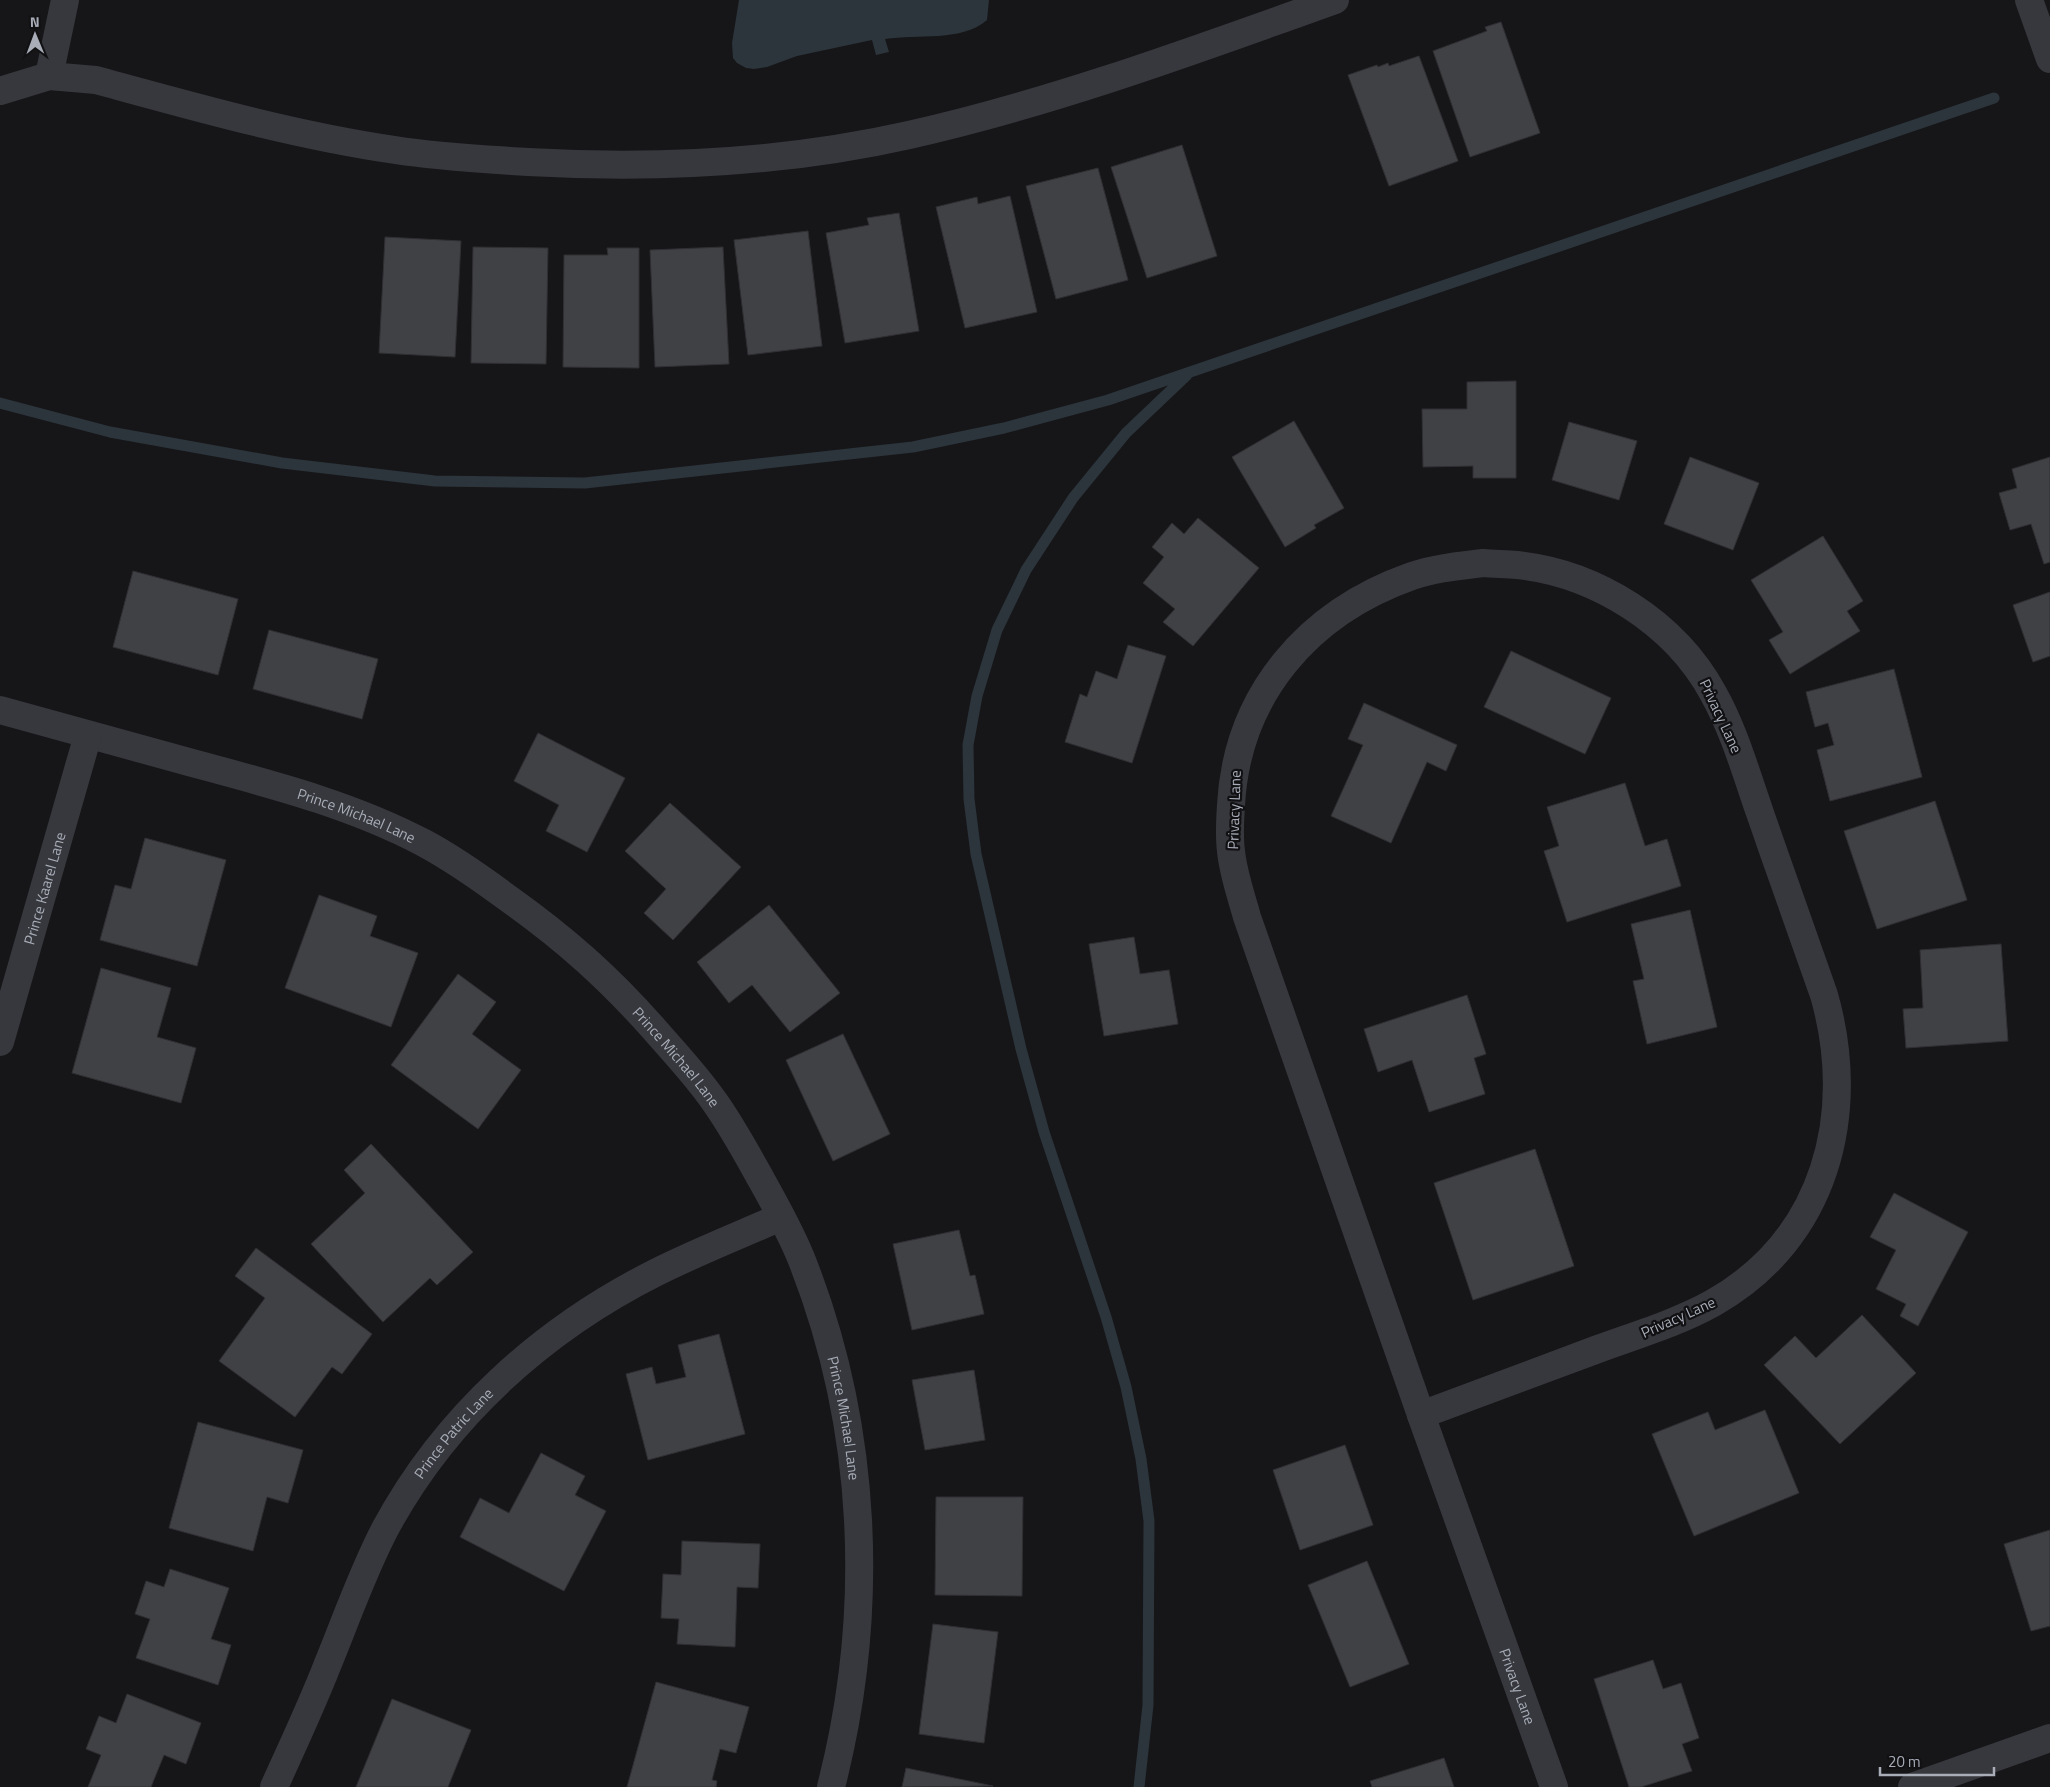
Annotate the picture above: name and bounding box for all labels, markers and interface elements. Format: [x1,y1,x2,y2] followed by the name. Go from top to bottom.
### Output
[10,10,60,60] north arrow
[30,11,40,32] text: N
[1694,675,1748,757] street label: Privacy Lane
[1221,770,1247,850] street label: Privacy Lane
[295,782,420,849] street label: Prince Michael Lane
[17,829,71,947] street label: Prince Kaarel Lane
[627,1001,726,1112] street label: Prince Michael Lane
[1637,1290,1719,1344] street label: Privacy Lane
[822,1354,866,1481] street label: Prince Michael Lane
[408,1382,498,1483] street label: Prince Patric Lane
[1494,1645,1542,1727] street label: Privacy Lane
[1880,1744,1994,1776] scale bar
[1888,1750,1921,1773] text: 20 m

